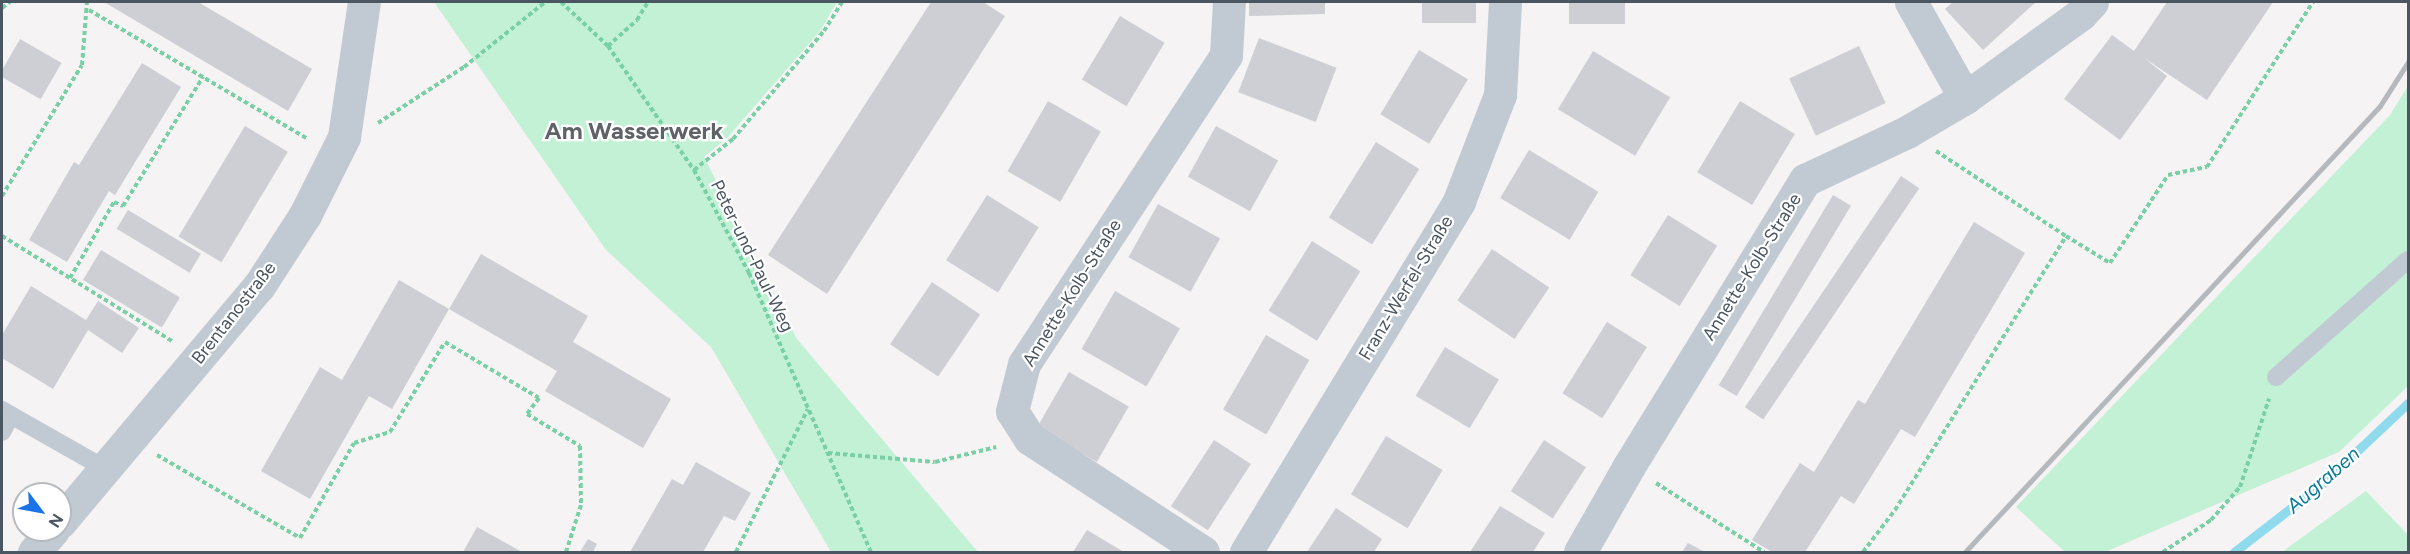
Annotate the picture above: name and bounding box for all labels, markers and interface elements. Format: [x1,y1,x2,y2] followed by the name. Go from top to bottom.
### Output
[545,117,723,145] district label: Am Wasserwerk
[706,177,798,335] street label: Peter-und-Paul-Weg
[1698,189,1806,345] street label: Annette-Kolb-Straße
[1354,212,1458,364] street label: Franz-Werfel-Straße
[1018,215,1126,371] street label: Annette-Kolb-Straße
[187,258,281,368] street label: Brentanostraße
[2282,442,2364,518] water label: Augraben
[12,482,72,542] north arrow
[45,510,67,531] text: N

